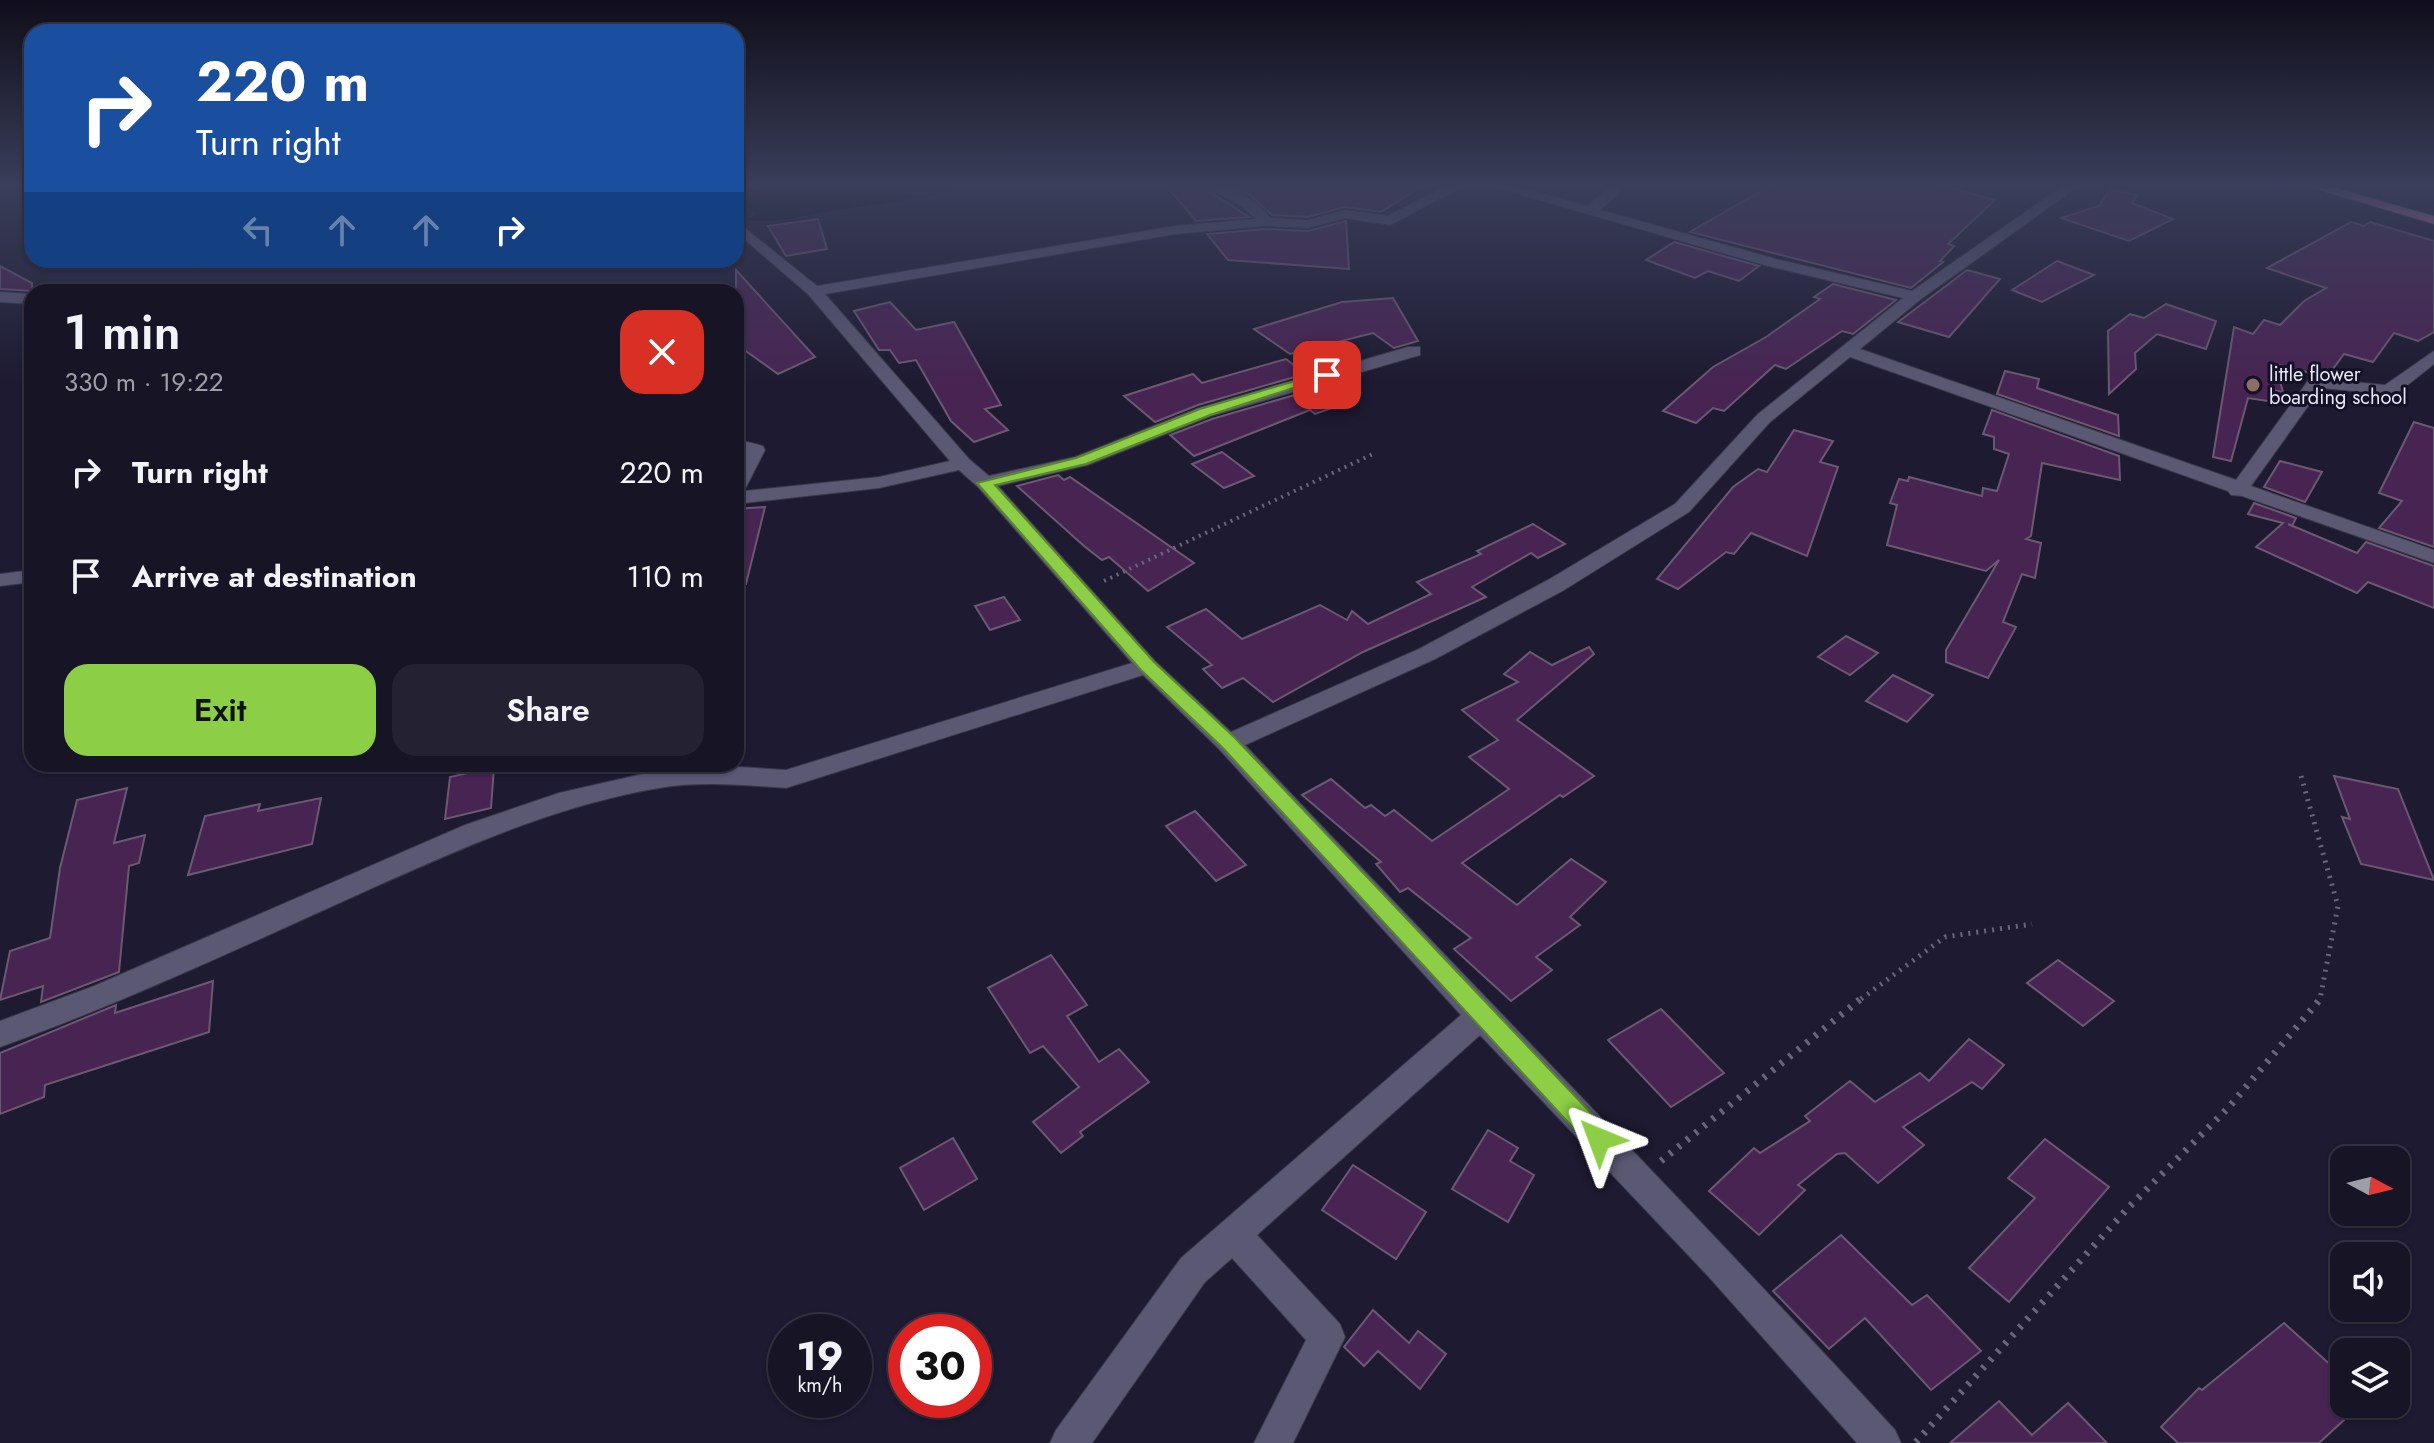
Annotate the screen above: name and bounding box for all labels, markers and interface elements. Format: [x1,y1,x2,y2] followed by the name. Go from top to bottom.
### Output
[196,41,369,122] text: 220 m
[64,56,168,160] icon: right
[196,116,341,168] text: Turn right
[236,208,280,252] icon: left
[320,208,364,252] icon: ahead
[404,208,448,252] icon: ahead
[488,208,532,252] icon: right
[64,298,181,367] text: 1 min
[620,310,704,394] button: close
[1293,341,1361,409] pin
[1305,353,1349,397] icon: arrive
[2269,360,2407,412] place label: little flower boarding school
[64,363,224,401] text: 330 m · 19:22
[2244,376,2262,394] marker: little flower boarding school
[64,450,108,494] icon: right
[132,451,268,494] text: Turn right
[619,451,704,494] text: 220 m
[64,554,108,598] icon: arrive
[132,555,417,598] text: Arrive at destination
[627,555,704,598] text: 110 m
[64,664,376,756] button: Exit
[392,664,704,756] button: Share
[1557,1097,1641,1181] position arrow
[2330,1146,2410,1226] north arrow
[2330,1146,2410,1418] map controls
[2330,1242,2410,1322] button: sound
[888,1314,992,1418] speed limit sign: 30
[796,1327,844,1385] text: 19
[2330,1338,2410,1418] button: layers
[797,1371,843,1400] text: km/h

